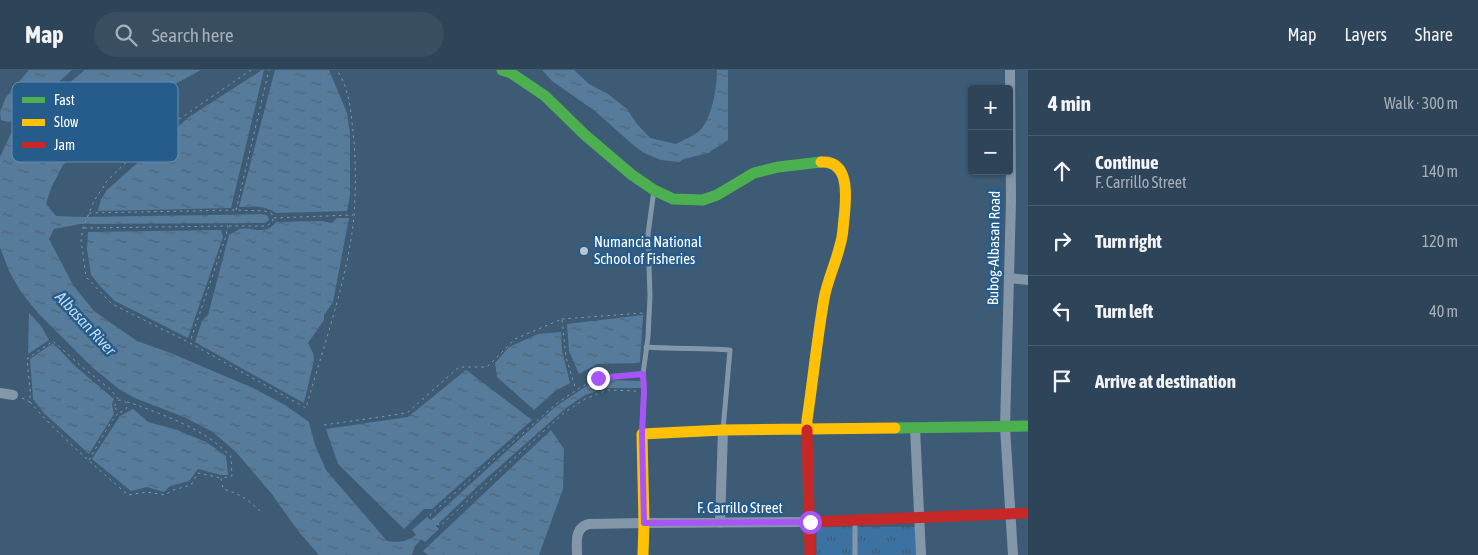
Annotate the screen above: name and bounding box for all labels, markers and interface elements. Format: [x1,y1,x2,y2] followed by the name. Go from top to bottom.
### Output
[94,12,444,57] search box
[25,21,64,48] text: Map
[112,21,140,49] icon: search
[152,24,234,46] text: Search here
[1287,24,1316,45] text: Map
[1344,24,1387,45] text: Layers
[1415,24,1453,45] text: Share
[12,82,178,162] legend
[968,85,1013,175] map controls
[968,85,1013,130] button: +
[1048,91,1091,115] text: 4 min
[54,92,75,108] text: Fast
[1384,94,1458,112] text: Walk · 300 m
[54,114,79,130] text: Slow
[968,130,1013,175] button: −
[54,137,75,153] text: Jam
[1095,151,1159,173] text: Continue
[1048,157,1076,185] icon: ahead
[1422,162,1458,180] text: 140 m
[1095,173,1187,191] text: F. Carrillo Street
[984,191,1003,305] street label: Bubog-Albasan Road
[1048,227,1076,255] icon: right
[1095,230,1162,252] text: Turn right
[1422,232,1458,250] text: 120 m
[594,233,702,267] place label: Numancia National School of Fisheries
[578,245,590,257] marker: Numancia National School of Fisheries
[51,287,121,359] water label: Albasan River
[1048,297,1076,325] icon: left
[1095,300,1153,322] text: Turn left
[1429,302,1458,320] text: 40 m
[587,367,610,390] route end
[1048,367,1076,395] icon: arrive
[1095,370,1236,392] text: Arrive at destination
[697,499,783,516] street label: F. Carrillo Street
[799,511,822,534] route start

